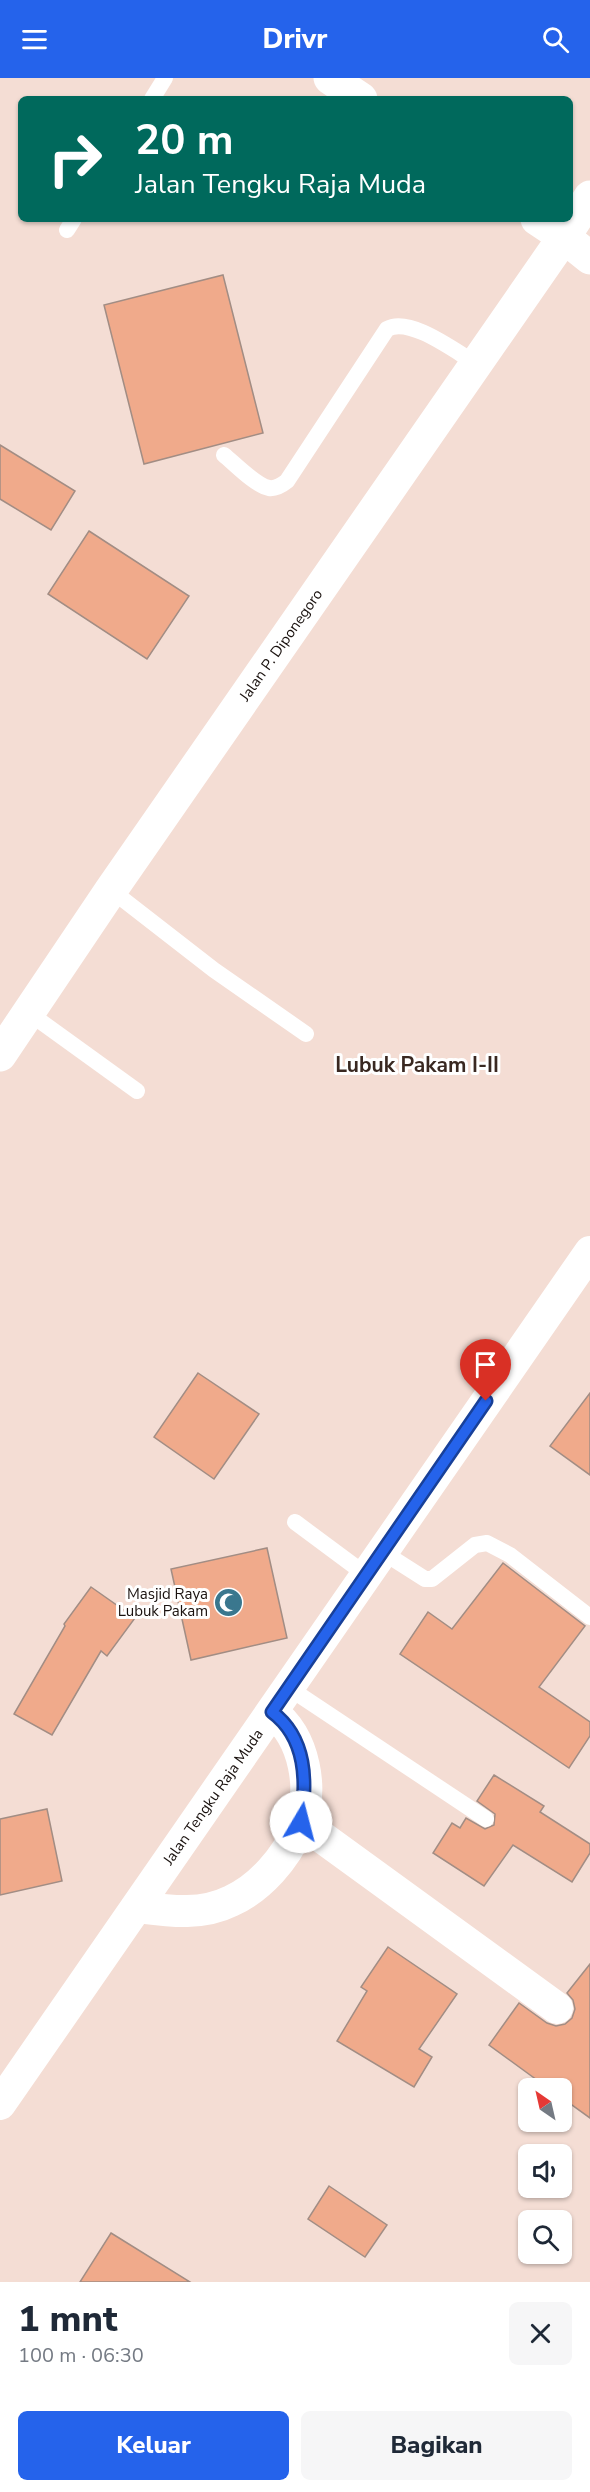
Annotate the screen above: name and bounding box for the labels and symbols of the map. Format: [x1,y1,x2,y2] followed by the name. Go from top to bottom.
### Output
[234,585,327,706] street label: Jalan P. Diponegoro
[335,1051,499,1079] district label: Lubuk Pakam I-II
[460,1339,511,1401] pin
[118,1584,208,1621] place label: Masjid Raya Lubuk Pakam
[213,1587,245,1619] mosque icon: Masjid Raya Lubuk Pakam
[158,1725,268,1870] street label: Jalan Tengku Raja Muda
[269,1790,333,1854] position arrow
[518,2078,572,2132] north arrow

